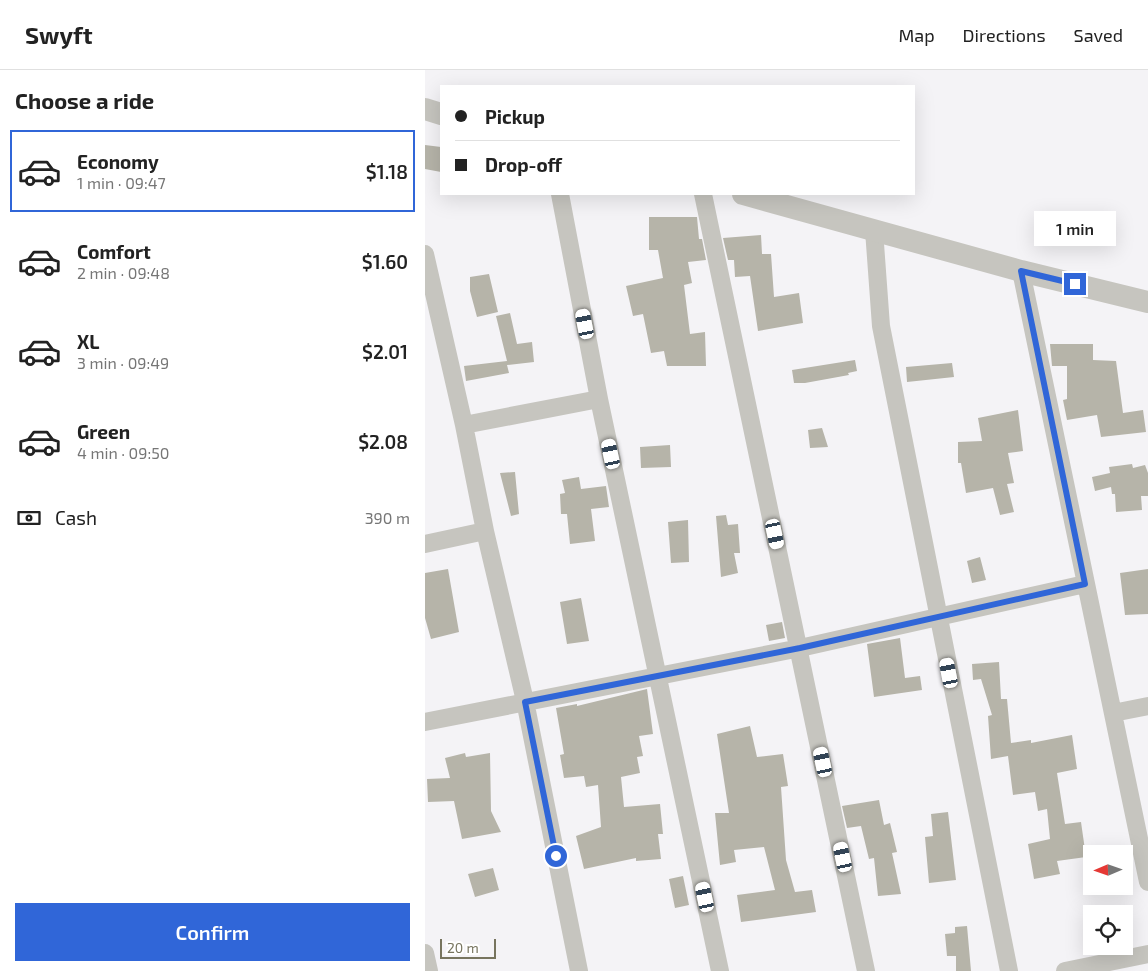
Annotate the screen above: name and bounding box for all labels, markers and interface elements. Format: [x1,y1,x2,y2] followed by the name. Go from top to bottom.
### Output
[25,20,93,49] text: Swyft
[898,24,935,46] text: Map
[963,24,1046,46] text: Directions
[1074,24,1123,46] text: Saved
[15,87,154,113] text: Choose a ride
[485,105,545,128] text: Pickup
[17,149,62,194] icon: car
[77,150,159,173] text: Economy
[485,153,562,176] text: Drop-off
[366,160,408,183] text: $1.18
[77,173,166,192] text: 1 min · 09:47
[1034,212,1116,246] callout: 1 min
[1056,219,1094,238] text: 1 min
[17,239,62,284] icon: car
[77,240,151,263] text: Comfort
[362,250,408,273] text: $1.60
[77,263,170,282] text: 2 min · 09:48
[1064,273,1086,295] route end
[574,308,595,340] car
[17,329,62,374] icon: car
[77,330,99,353] text: XL
[362,340,408,363] text: $2.01
[77,353,169,372] text: 3 min · 09:49
[17,419,62,464] icon: car
[77,420,130,443] text: Green
[358,430,408,453] text: $2.08
[600,438,621,470] car
[77,443,169,462] text: 4 min · 09:50
[15,504,43,532] icon: cash
[55,506,97,529] text: Cash
[365,508,410,527] text: 390 m
[764,518,785,550] car
[938,657,959,689] car
[812,746,833,778] car
[832,841,853,873] car
[545,845,567,867] route start
[1083,845,1133,895] north arrow
[1083,845,1133,955] map controls
[694,881,715,913] car
[15,903,410,961] button: Confirm
[1083,905,1133,955] button: locate
[440,936,496,959] scale bar
[447,939,479,956] text: 20 m

